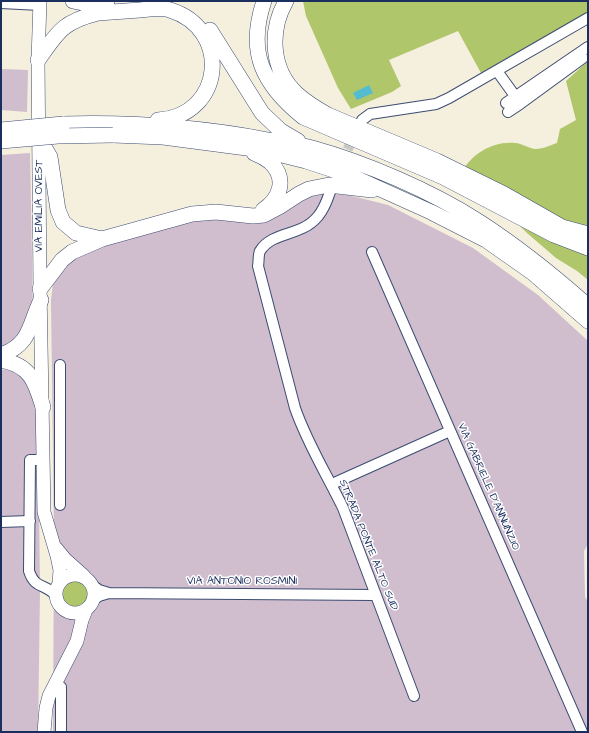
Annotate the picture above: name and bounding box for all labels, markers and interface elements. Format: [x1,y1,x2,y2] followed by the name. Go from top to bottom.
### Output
[33,160,47,252] street label: VIA EMILIA OVEST
[454,421,522,553] street label: VIA GABRIELE D'ANNUNZIO
[336,478,400,612] street label: STRADA PONTE ALTO SUD
[187,575,297,589] street label: VIA ANTONIO ROSMINI

